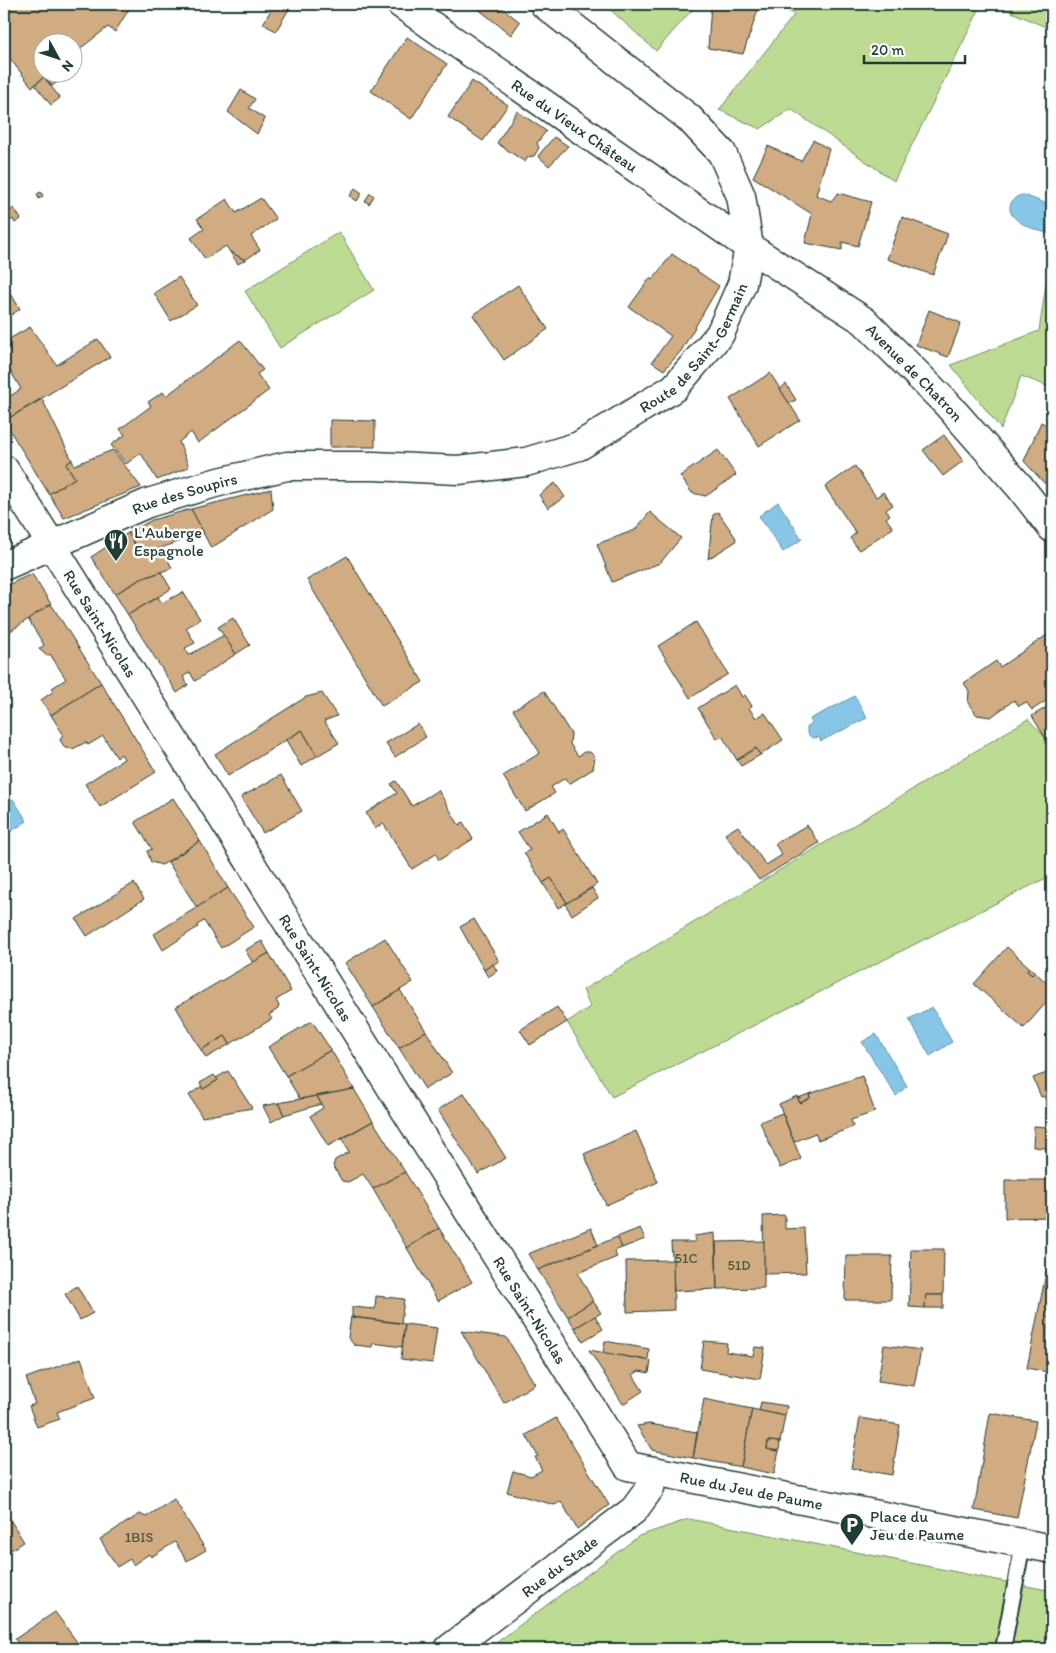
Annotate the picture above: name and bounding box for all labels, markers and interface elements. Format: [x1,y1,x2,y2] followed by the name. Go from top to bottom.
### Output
[32,32,82,82] north arrow
[864,32,965,64] scale bar
[871,41,905,59] text: 20 m
[58,57,77,75] text: N
[508,75,642,177] street label: Rue du Vieux Château
[636,280,751,417] street label: Route de Saint-Germain
[862,320,967,426] street label: Avenue de Chatron
[129,469,239,519] street label: Rue des Soupirs
[134,523,204,560] place label: L'Auberge Espagnole
[103,528,129,562] restaurant icon: L'Auberge Espagnole
[59,566,141,681] street label: Rue Saint-Nicolas
[275,910,356,1025] street label: Rue Saint-Nicolas
[675,1250,697,1267] house number: 51C
[489,1253,571,1367] street label: Rue Saint-Nicolas
[727,1257,751,1274] house number: 51D
[678,1467,825,1514] street label: Rue du Jeu de Paume
[870,1507,965,1544] place label: Place du Jeu de Paume
[839,1512,865,1546] parking icon: Place du Jeu de Paume
[125,1529,153,1546] house number: 1BIS
[518,1532,602,1601] street label: Rue du Stade

